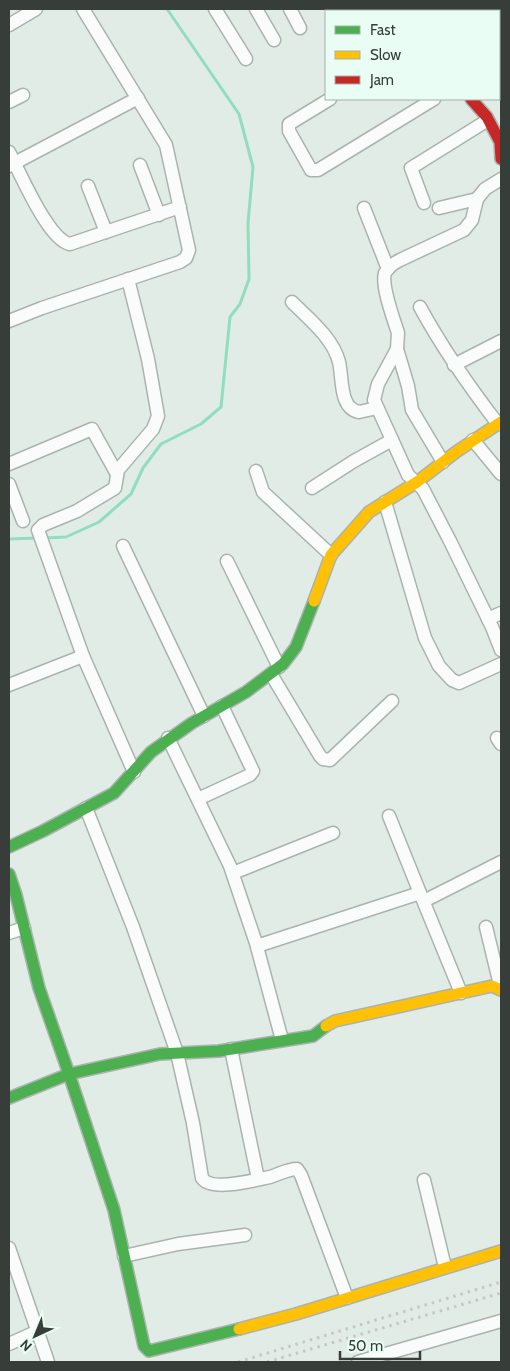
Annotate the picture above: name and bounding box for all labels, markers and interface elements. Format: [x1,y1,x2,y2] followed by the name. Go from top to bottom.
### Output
[325,10,500,100] legend
[370,21,395,39] text: Fast
[370,46,401,64] text: Slow
[369,71,394,89] text: Jam
[10,1311,60,1361] north arrow
[340,1328,420,1360] scale bar
[16,1335,36,1355] text: N
[348,1337,383,1355] text: 50 m

